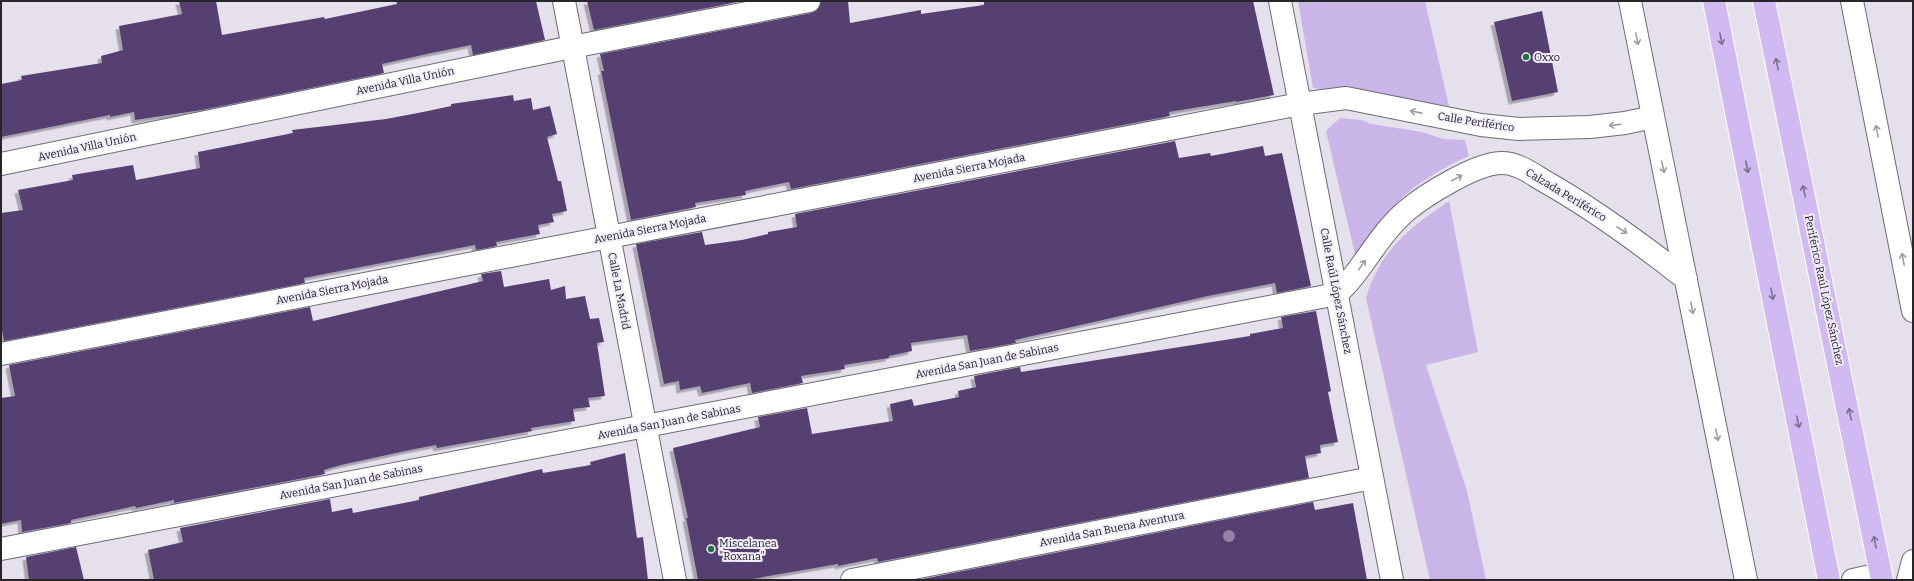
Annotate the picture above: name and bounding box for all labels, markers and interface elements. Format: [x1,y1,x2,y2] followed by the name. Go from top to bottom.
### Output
[1634,32,1642,45] one-way arrow
[1718,32,1726,45] one-way arrow
[1534,51,1560,64] place label: Oxxo
[1521,52,1531,62] marker: Oxxo
[1773,57,1781,70] one-way arrow
[355,64,455,98] street label: Avenida Villa Unión
[1410,108,1423,116] one-way arrow
[1437,110,1515,134] street label: Calle Periférico
[1608,121,1621,128] one-way arrow
[1873,125,1881,138] one-way arrow
[37,130,137,164] street label: Avenida Villa Unión
[912,151,1026,185] street label: Avenida Sierra Mojada
[1659,160,1667,173] one-way arrow
[1743,160,1751,173] one-way arrow
[1523,166,1609,224] street label: Calzada Periférico
[1451,174,1463,182] one-way arrow
[1799,185,1807,198] one-way arrow
[593,212,707,246] street label: Avenida Sierra Mojada
[1802,214,1846,366] street label: Periférico Raúl López Sánchez
[1616,225,1627,234] one-way arrow
[1317,227,1355,355] street label: Calle Raúl López Sánchez
[605,251,633,331] street label: Calle La Madrid
[1898,253,1906,266] one-way arrow
[1358,259,1366,270] one-way arrow
[275,273,389,307] street label: Avenida Sierra Mojada
[1769,287,1777,300] one-way arrow
[1688,301,1696,314] one-way arrow
[914,341,1060,381] street label: Avenida San Juan de Sabinas
[596,402,742,442] street label: Avenida San Juan de Sabinas
[1845,408,1853,421] one-way arrow
[1794,415,1802,428] one-way arrow
[1714,428,1722,441] one-way arrow
[278,462,424,502] street label: Avenida San Juan de Sabinas
[1038,509,1186,549] street label: Avenida San Buena Aventura
[1871,536,1879,549] one-way arrow
[719,537,777,563] place label: Miscelanea "Roxana"
[706,544,716,554] marker: Miscelanea "Roxana"

